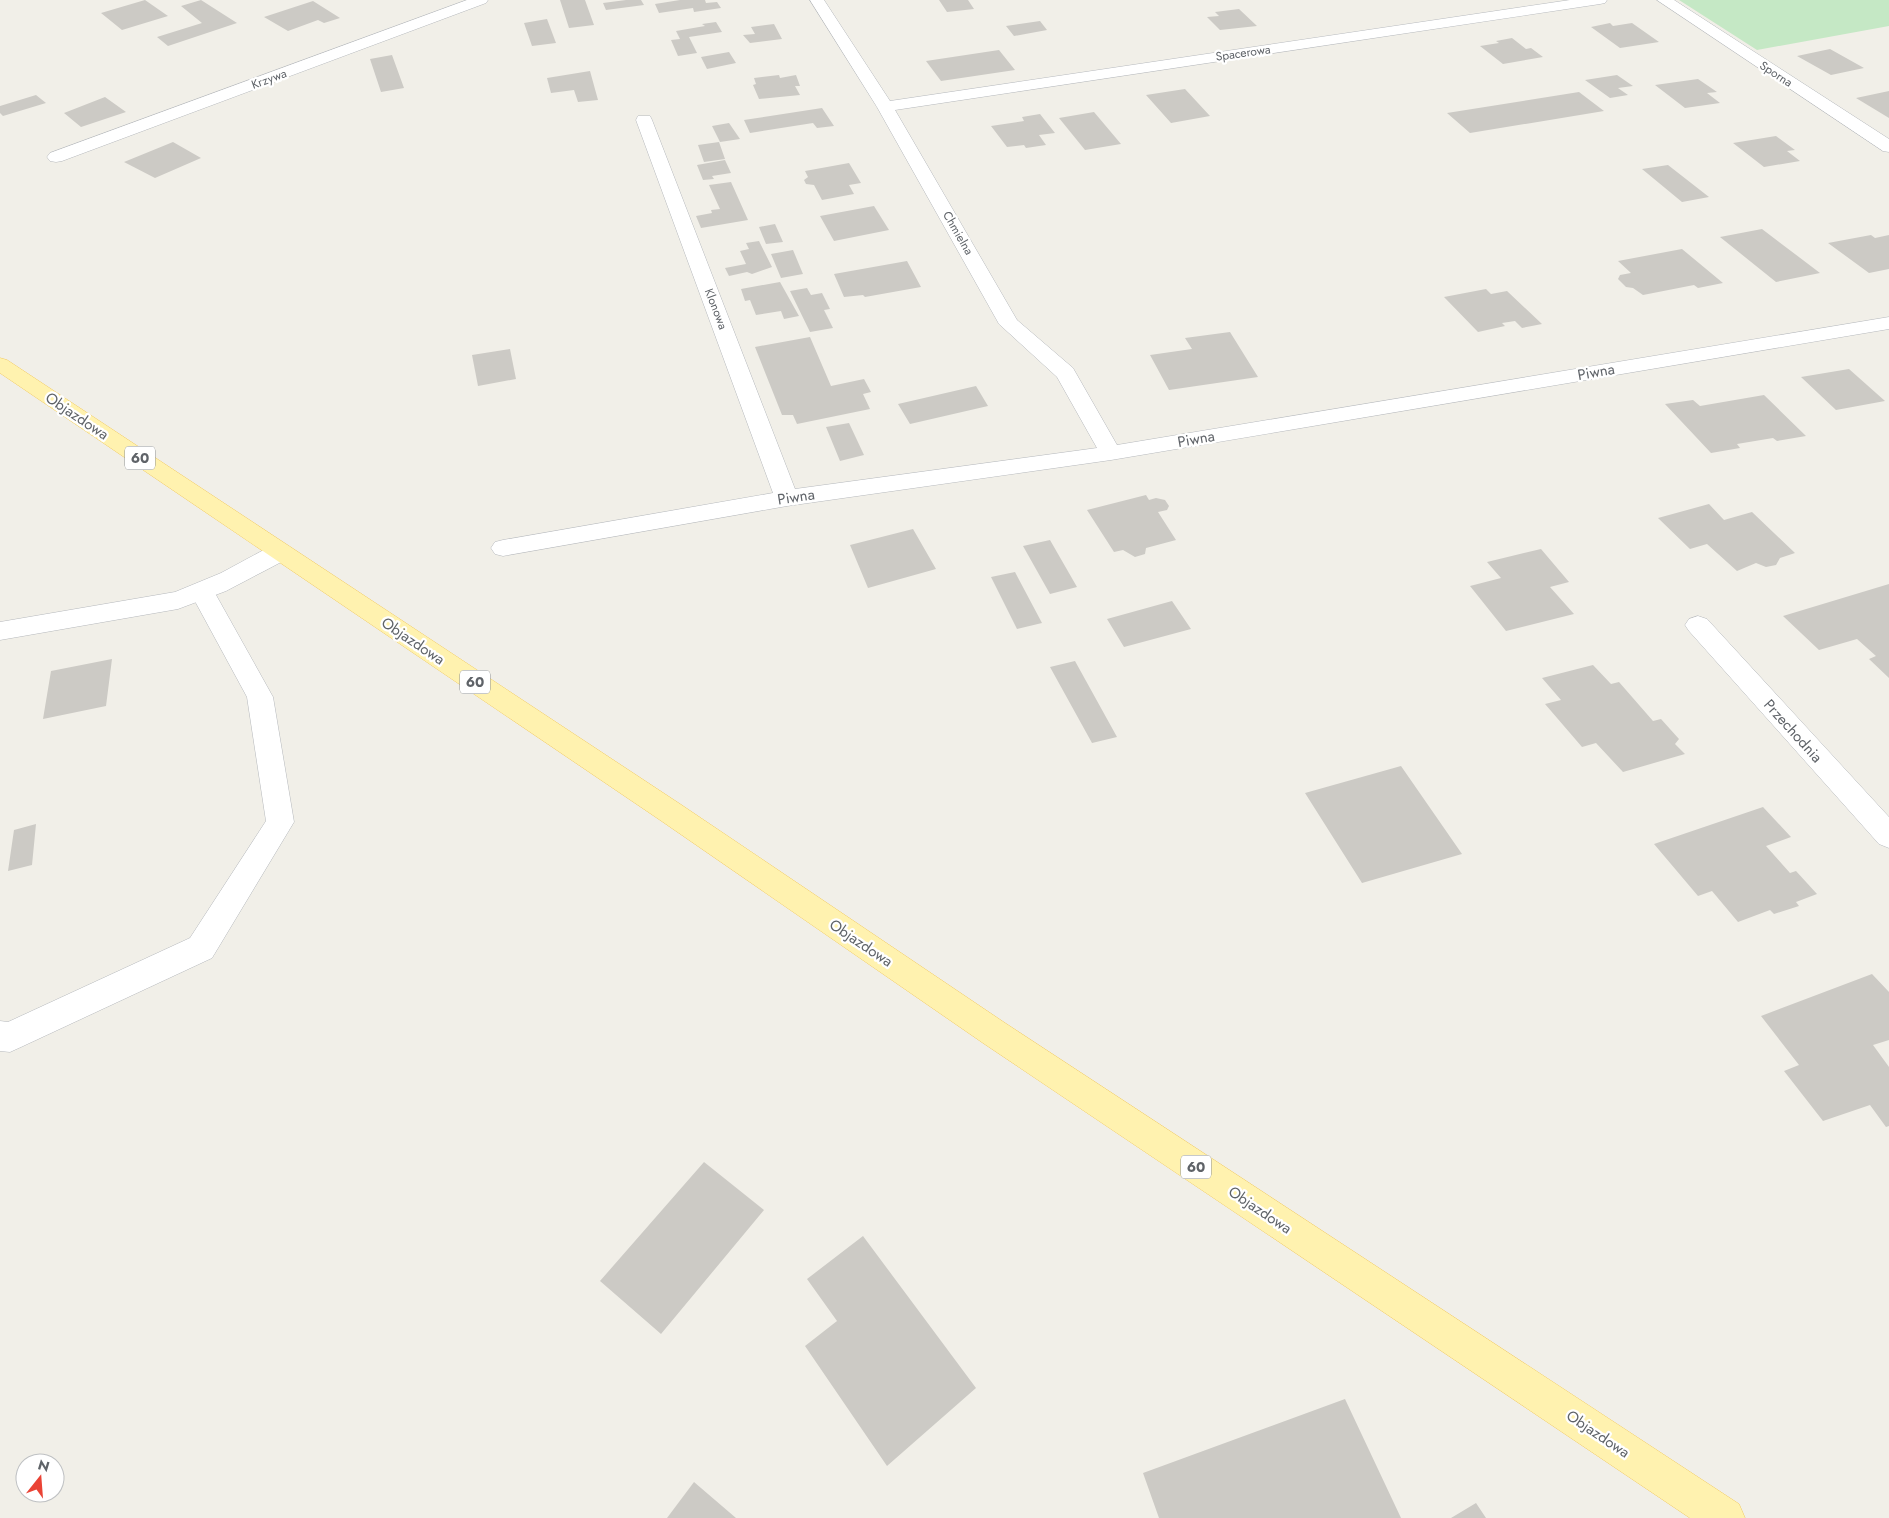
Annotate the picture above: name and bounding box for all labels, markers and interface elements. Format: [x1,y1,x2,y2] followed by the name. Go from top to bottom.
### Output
[1214,40,1272,66] street label: Spacerowa
[1756,57,1796,92] street label: Sporna
[249,64,289,94] street label: Krzywa
[938,208,978,258] street label: Chmielna
[700,286,732,332] street label: Klonowa
[1576,358,1616,386] street label: Piwna
[41,387,113,445] street label: Objazdowa
[1176,425,1216,453] street label: Piwna
[125,446,155,469] road number: 60
[776,483,816,511] street label: Piwna
[377,612,449,670] street label: Objazdowa
[460,670,490,694] road number: 60
[1758,694,1828,768] street label: Przechodnia
[825,914,897,972] street label: Objazdowa
[1181,1156,1211,1178] road number: 60
[1224,1181,1296,1239] street label: Objazdowa
[1562,1405,1634,1463] street label: Objazdowa
[15,1453,65,1503] north arrow
[36,1454,52,1477] text: N

